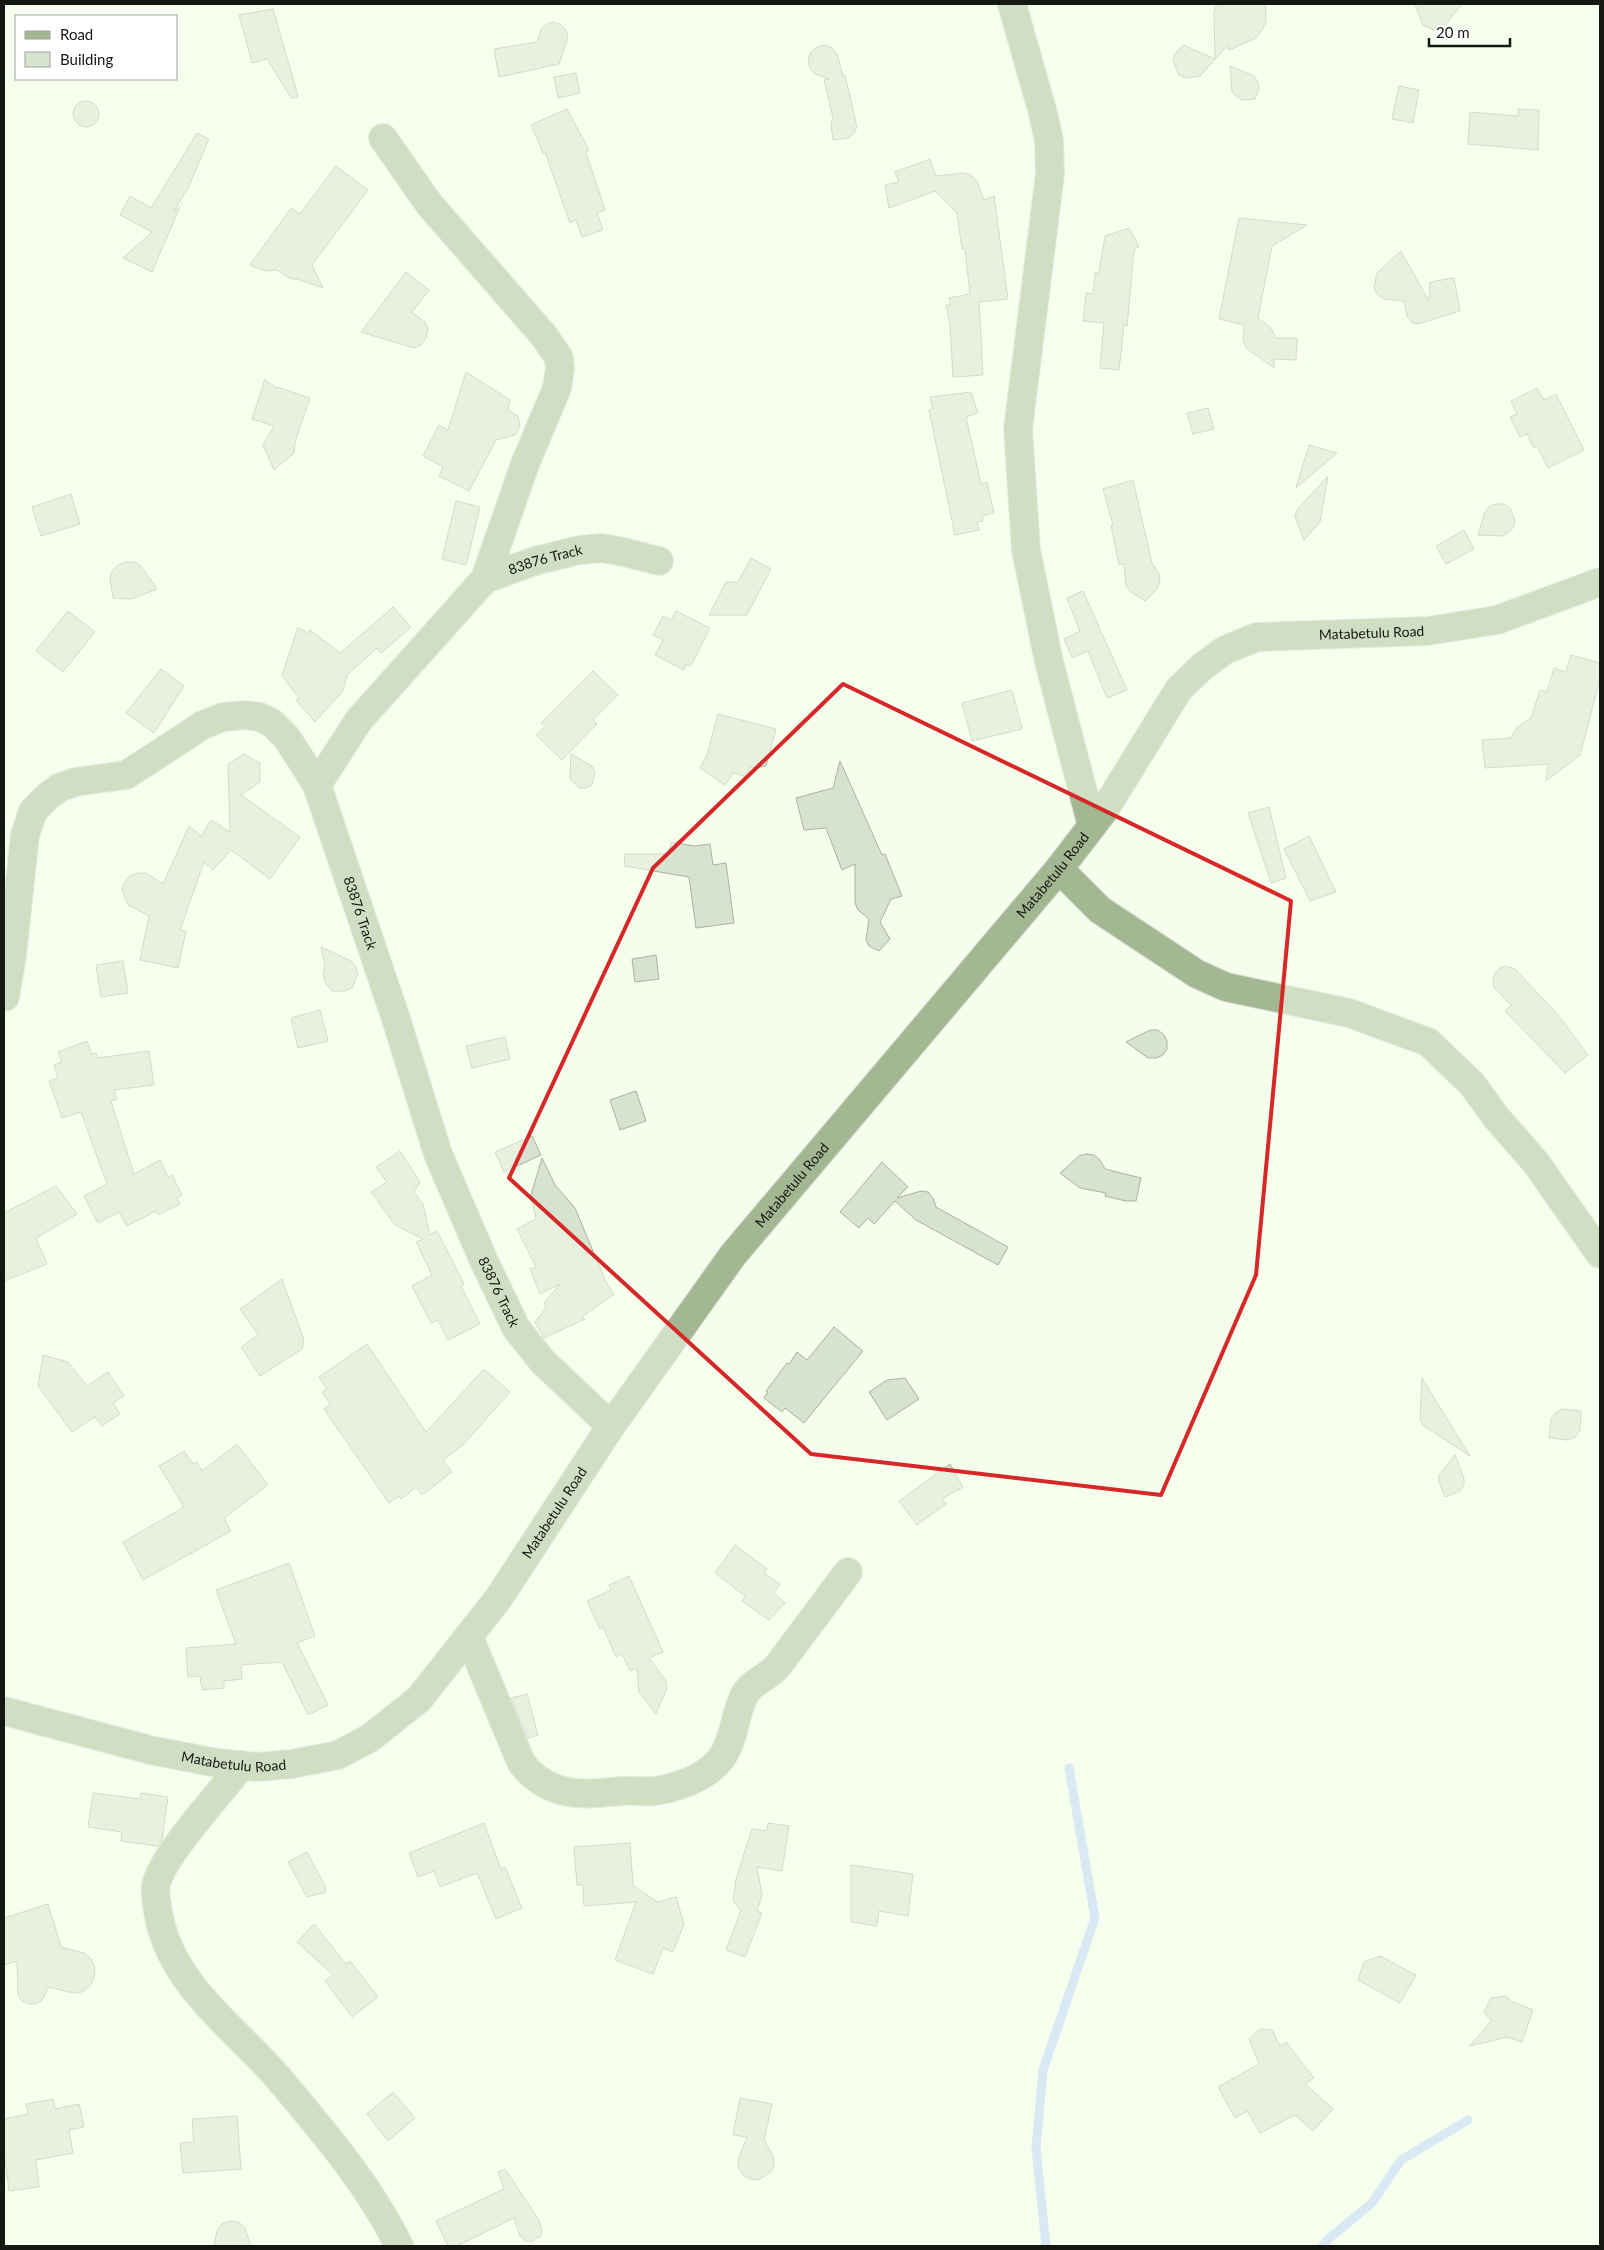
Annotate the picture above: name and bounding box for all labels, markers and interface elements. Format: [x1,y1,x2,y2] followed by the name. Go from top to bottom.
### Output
[15,15,178,80] legend
[1429,15,1510,47] scale bar
[1436,23,1470,41] text: 20 m
[60,25,93,43] text: Road
[60,50,113,68] text: Building
[506,540,585,578] street label: 83876 Track
[1319,622,1425,643] street label: Matabetulu Road
[1012,829,1092,921] street label: Matabetulu Road
[340,874,381,953] street label: 83876 Track
[751,1139,832,1231] street label: Matabetulu Road
[475,1254,524,1331] street label: 83876 Track
[518,1464,590,1561] street label: Matabetulu Road
[180,1747,287,1775] street label: Matabetulu Road

